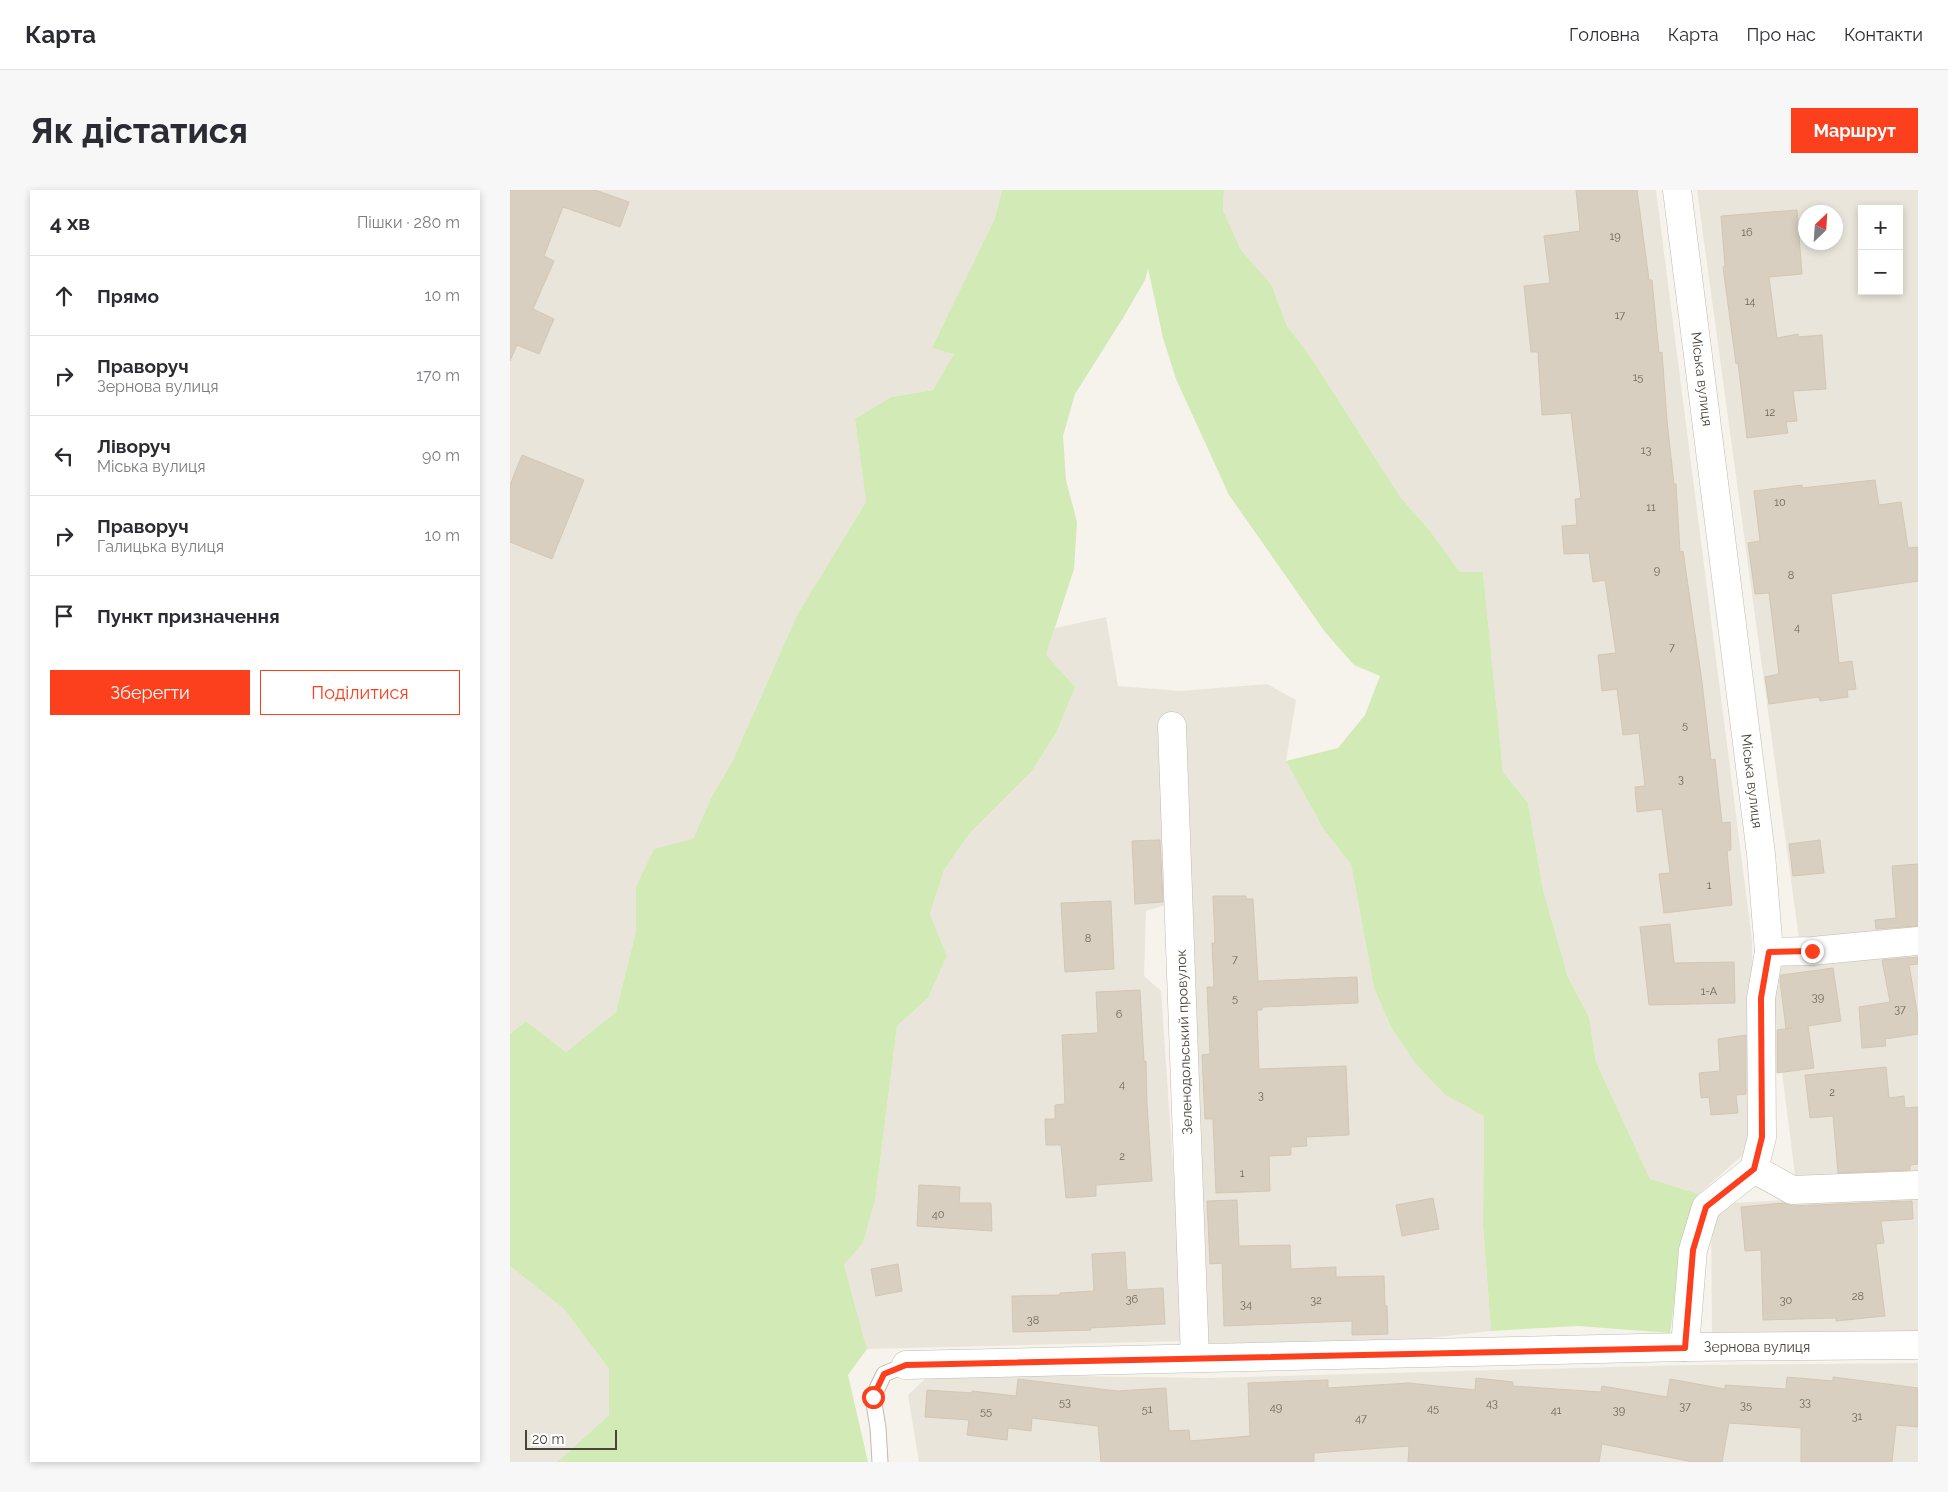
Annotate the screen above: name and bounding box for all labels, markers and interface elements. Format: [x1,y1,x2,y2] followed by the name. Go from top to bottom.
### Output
[25,20,96,49] text: Карта
[1569,24,1640,45] text: Головна
[1668,24,1719,45] text: Карта
[1747,24,1816,45] text: Про нас
[1844,24,1923,45] text: Контакти
[1791,108,1918,153] button: Маршрут
[30,110,248,151] text: Як дістатися
[1798,205,1843,250] north arrow
[1858,205,1903,295] map controls
[1858,205,1903,250] button: +
[50,210,90,235] text: 4 хв
[357,213,460,232] text: Пішки · 280 m
[1741,226,1753,239] house number: 16
[1609,230,1621,243] house number: 19
[1858,250,1903,295] button: −
[50,282,78,310] icon: ahead
[97,285,159,307] text: Прямо
[425,286,460,305] text: 10 m
[1745,295,1755,308] house number: 14
[1615,309,1625,322] house number: 17
[1688,331,1716,427] street label: Міська вулиця
[97,355,189,377] text: Праворуч
[50,362,78,390] icon: right
[416,366,460,385] text: 170 m
[1633,371,1643,384] house number: 15
[97,377,219,396] text: Зернова вулиця
[1765,406,1775,419] house number: 12
[97,435,171,457] text: Ліворуч
[50,442,78,470] icon: left
[1641,444,1651,457] house number: 13
[422,446,460,465] text: 90 m
[97,457,206,476] text: Міська вулиця
[1774,496,1786,509] house number: 10
[1646,501,1656,514] house number: 11
[97,515,189,537] text: Праворуч
[50,522,78,550] icon: right
[425,526,460,545] text: 10 m
[97,537,224,556] text: Галицька вулиця
[1654,564,1660,577] house number: 9
[1788,569,1794,582] house number: 8
[50,602,78,630] icon: arrive
[97,605,280,627] text: Пункт призначення
[1794,621,1800,634] house number: 4
[1669,641,1675,654] house number: 7
[50,670,250,715] button: Зберегти
[260,670,460,715] button: Поділитися
[1682,719,1688,732] house number: 5
[1738,733,1766,829] street label: Міська вулиця
[1678,773,1684,786] house number: 3
[1707,879,1712,892] house number: 1
[1085,932,1091,945] house number: 8
[1801,940,1824,963] route end
[1173,949,1195,1135] street label: Зеленодольський провулок
[1232,953,1238,966] house number: 7
[1701,985,1718,998] house number: 1-А
[1812,991,1824,1004] house number: 39
[1232,992,1238,1005] house number: 5
[1894,1003,1906,1016] house number: 37
[1116,1008,1123,1021] house number: 6
[1119,1078,1125,1091] house number: 4
[1829,1086,1835,1099] house number: 2
[1258,1089,1264,1102] house number: 3
[1119,1150,1125,1163] house number: 2
[1240,1167,1245,1180] house number: 1
[932,1208,945,1221] house number: 40
[1852,1290,1864,1303] house number: 28
[1126,1293,1139,1306] house number: 36
[1310,1294,1322,1307] house number: 32
[1780,1294,1793,1307] house number: 30
[1240,1298,1252,1311] house number: 34
[1027,1314,1039,1327] house number: 38
[1704,1339,1810,1355] street label: Зернова вулиця
[862,1386,885,1409] route start
[1059,1396,1071,1409] house number: 53
[1799,1396,1811,1409] house number: 33
[1486,1397,1498,1410] house number: 43
[1740,1399,1752,1412] house number: 35
[1679,1400,1691,1413] house number: 37
[1270,1401,1282,1414] house number: 49
[1427,1402,1439,1415] house number: 45
[1142,1403,1153,1416] house number: 51
[1551,1404,1562,1417] house number: 41
[1613,1404,1625,1417] house number: 39
[980,1405,992,1418] house number: 55
[1852,1410,1863,1423] house number: 31
[1355,1412,1367,1425] house number: 47
[525,1427,618,1450] scale bar
[532,1431,564,1447] text: 20 m

